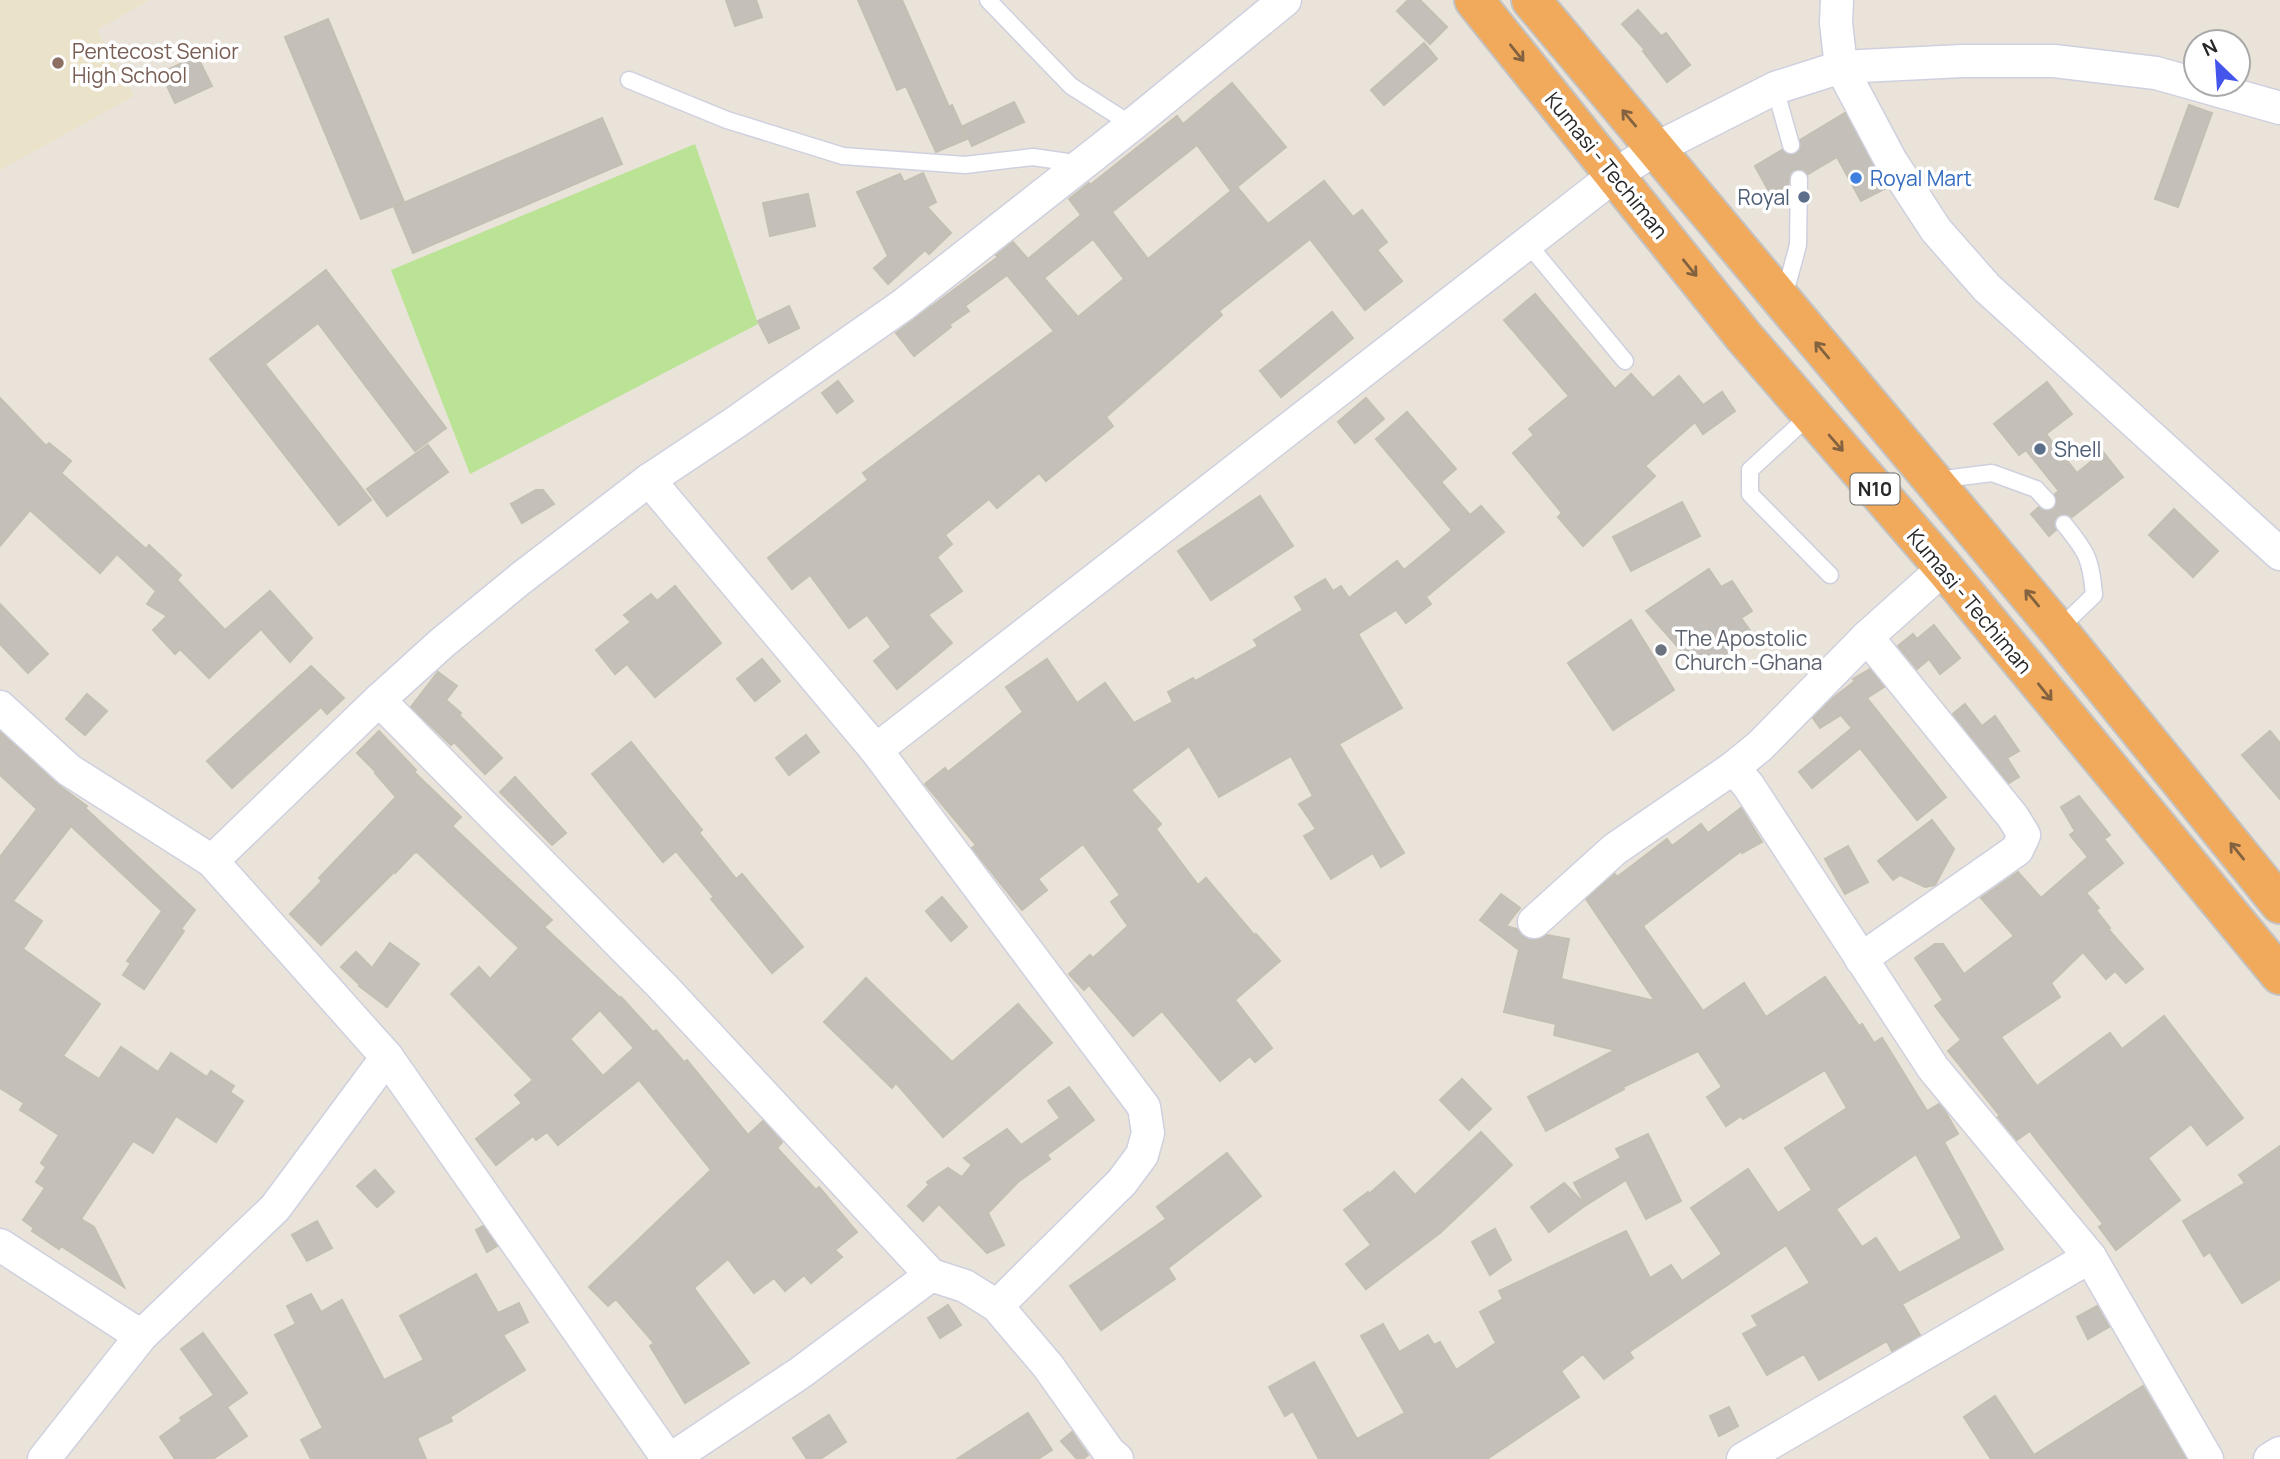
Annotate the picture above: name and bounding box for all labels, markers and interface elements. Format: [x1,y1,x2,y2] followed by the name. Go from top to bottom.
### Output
[2182,28,2252,98] north arrow
[2198,33,2221,62] text: N
[72,37,239,89] place label: Pentecost Senior High School
[1509,44,1524,62] one-way arrow
[50,55,66,71] marker: Pentecost Senior High School
[1539,86,1675,244] street label: Kumasi - Techiman
[1621,110,1637,128] one-way arrow
[1870,164,1972,192] place label: Royal Mart
[1848,170,1864,186] marker: Royal Mart
[1738,183,1790,211] place label: Royal
[1796,189,1812,205] marker: Royal
[1682,259,1698,277] one-way arrow
[1814,341,1830,359] one-way arrow
[1828,434,1844,452] one-way arrow
[2054,435,2102,463] place label: Shell
[2032,441,2048,457] marker: Shell
[1850,474,1899,504] road number: N10
[1901,523,2039,679] street label: Kumasi - Techiman
[2024,590,2040,608] one-way arrow
[1675,624,1823,676] place label: The Apostolic Church -Ghana
[1653,642,1669,658] marker: The Apostolic Church -Ghana
[2038,683,2053,701] one-way arrow
[2229,842,2245,860] one-way arrow

